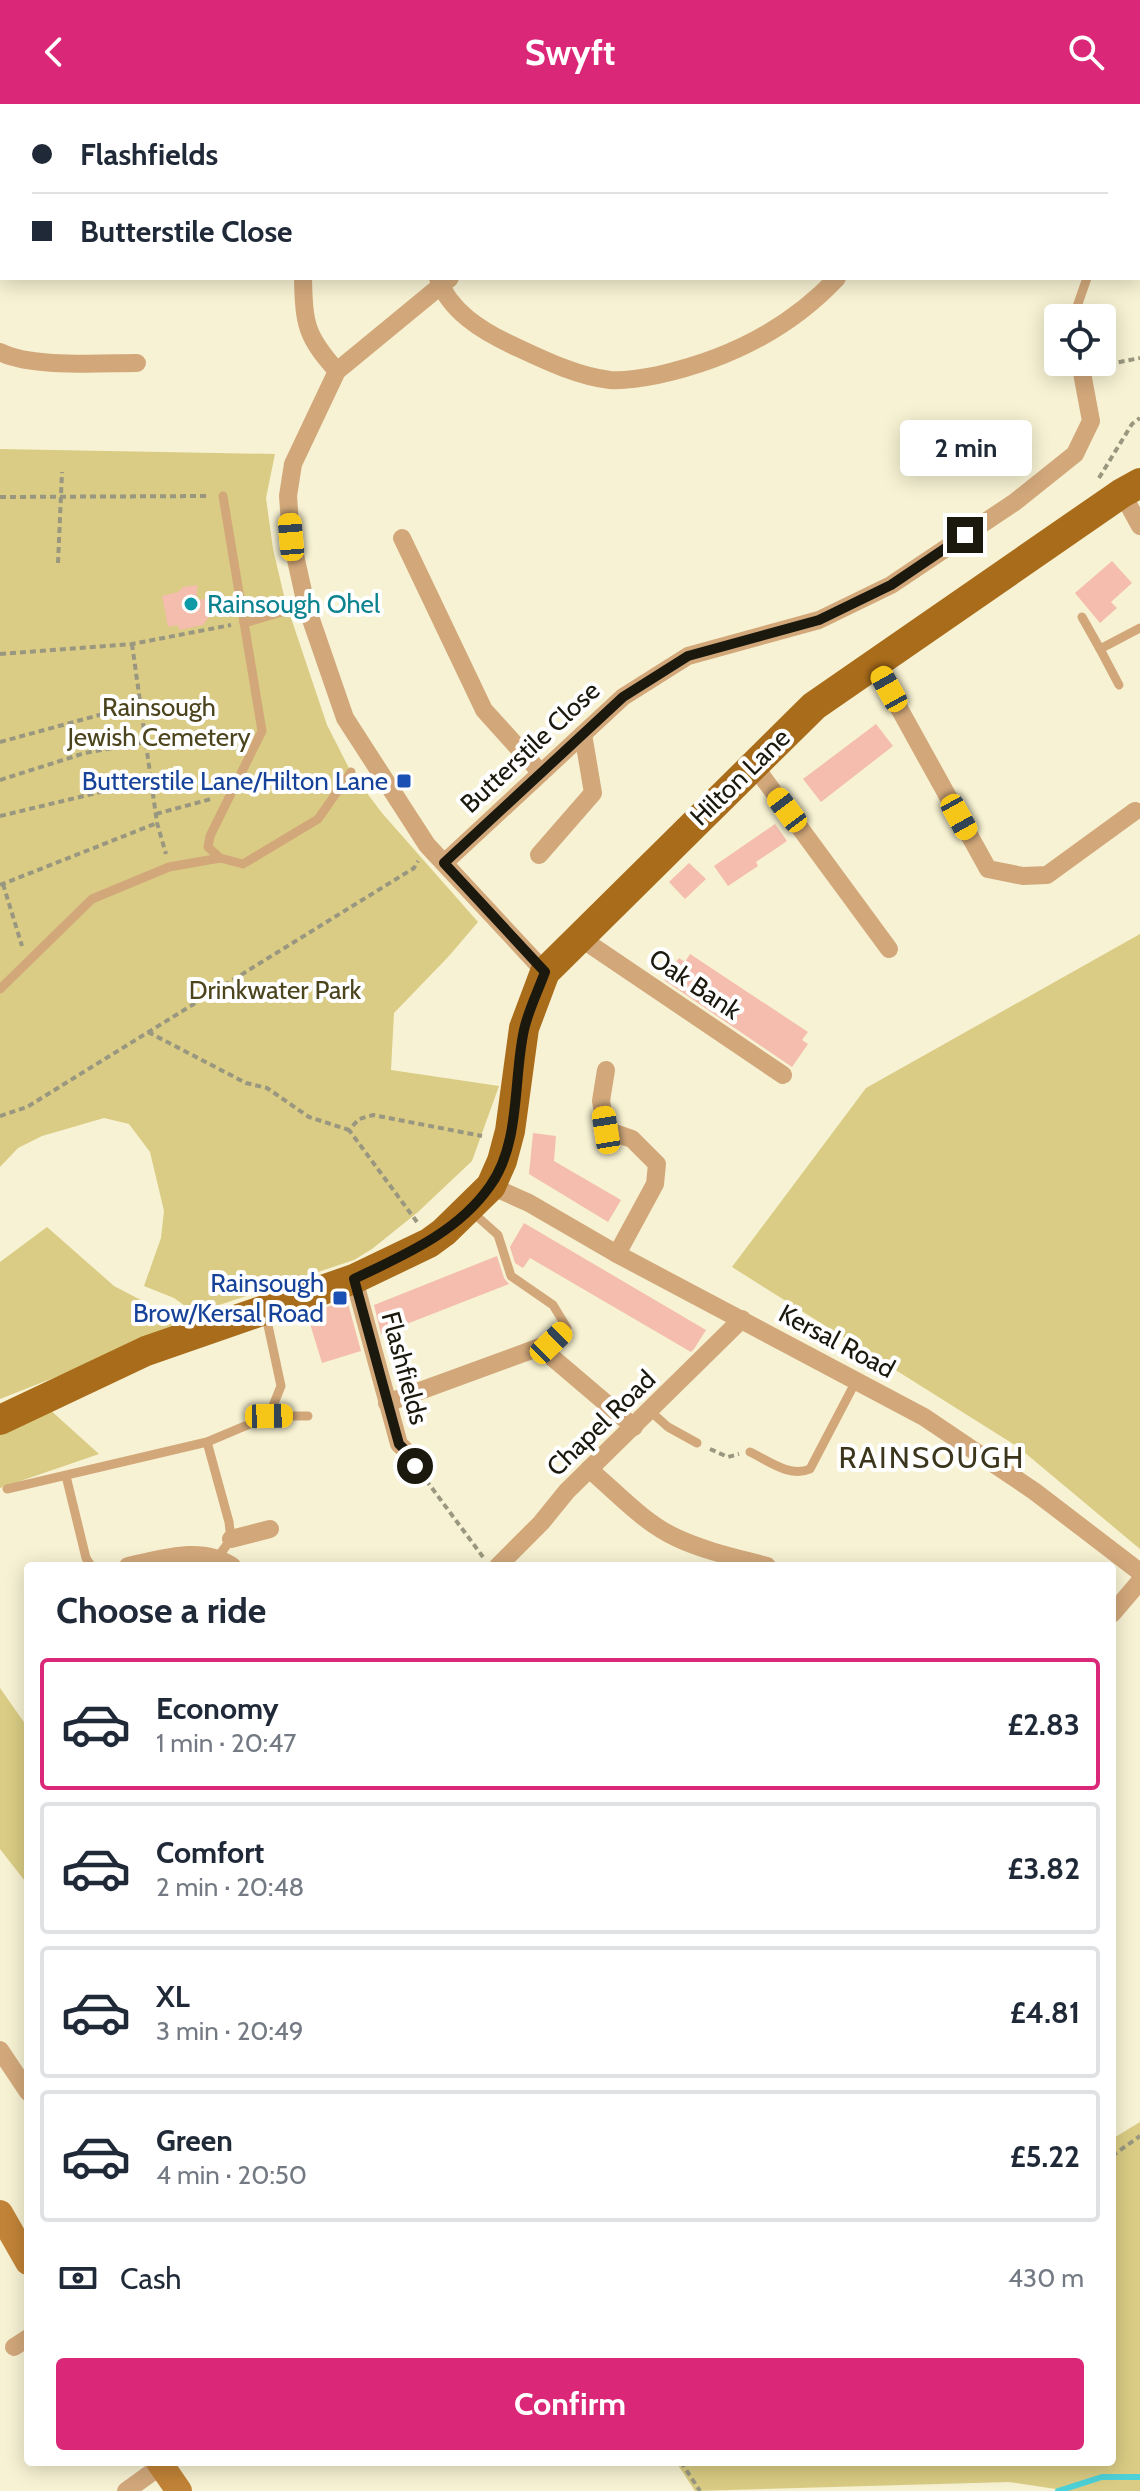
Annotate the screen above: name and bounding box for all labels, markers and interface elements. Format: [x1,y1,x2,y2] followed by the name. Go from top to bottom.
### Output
[32,30,76,74] icon: back
[525,30,615,74] text: Swyft
[1064,30,1108,74] icon: search
[80,136,218,173] text: Flashfields
[80,213,293,250] text: Butterstile Close
[1044,304,1116,376] map controls
[1044,304,1116,376] button: locate
[899,419,1031,475] callout: 2 min
[935,432,997,464] text: 2 min
[277,512,305,562] car
[947,517,983,553] route end
[207,588,380,620] place label: Rainsough Ohel
[182,595,200,613] marker: Rainsough Ohel
[867,662,911,716] car
[454,674,606,820] street label: Butterstile Close
[66,691,251,753] park label: Rainsough Jewish Cemetery
[683,722,797,832] street label: Hilton Lane
[82,765,388,797] place label: Butterstile Lane/Hilton Lane
[395,772,413,790] marker: Butterstile Lane/Hilton Lane
[763,784,811,836] car
[937,790,981,844] car
[643,942,747,1027] street label: Oak Bank
[189,974,362,1006] park label: Drinkwater Park
[590,1104,622,1156] car
[133,1267,324,1329] place label: Rainsough Brow/Kersal Road
[331,1289,349,1307] marker: Rainsough Brow/Kersal Road
[773,1297,901,1385] street label: Kersal Road
[375,1308,435,1428] street label: Flashfields
[525,1318,577,1368] car
[540,1363,662,1483] street label: Chapel Road
[245,1404,293,1428] car
[838,1439,1026,1476] district label: RAINSOUGH
[397,1448,433,1484] route start
[56,1588,266,1632] text: Choose a ride
[60,1688,132,1760] icon: car
[156,1690,279,1727] text: Economy
[1008,1706,1080,1743] text: £2.83
[156,1727,296,1759] text: 1 min · 20:47
[60,1832,132,1904] icon: car
[156,1834,264,1871] text: Comfort
[1008,1850,1080,1887] text: £3.82
[156,1871,304,1903] text: 2 min · 20:48
[60,1976,132,2048] icon: car
[156,1978,190,2015] text: XL
[1010,1994,1080,2031] text: £4.81
[156,2015,304,2047] text: 3 min · 20:49
[60,2120,132,2192] icon: car
[156,2122,233,2159] text: Green
[1010,2138,1080,2175] text: £5.22
[156,2159,307,2191] text: 4 min · 20:50
[56,2256,100,2300] icon: cash
[120,2260,182,2297] text: Cash
[1008,2262,1084,2294] text: 430 m
[56,2358,1084,2450] button: Confirm

